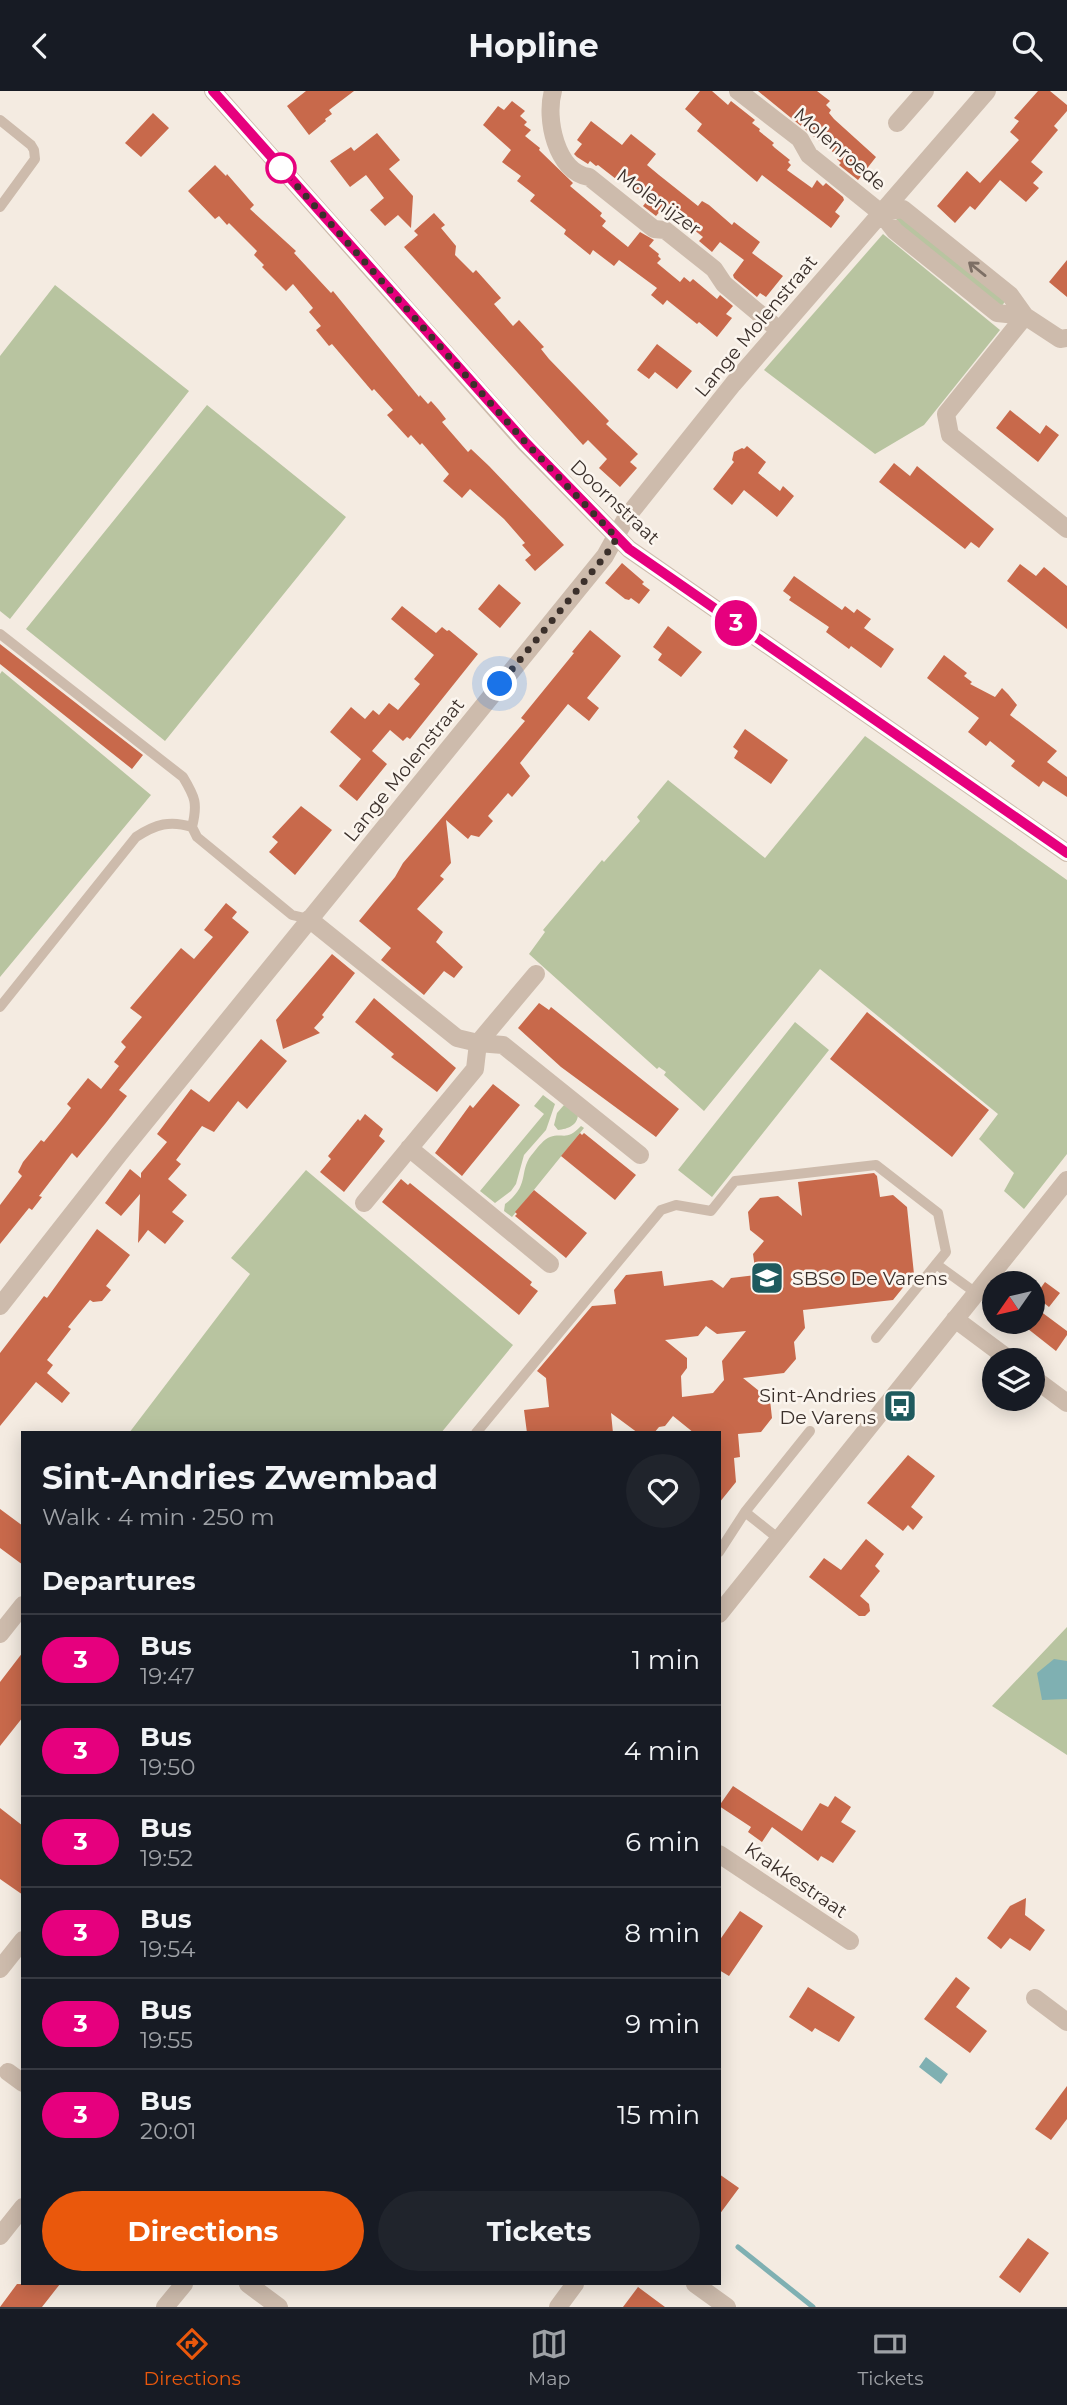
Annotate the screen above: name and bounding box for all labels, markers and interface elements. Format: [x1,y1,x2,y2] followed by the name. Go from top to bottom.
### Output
[468,26,599,65] text: Hopline
[21,27,59,65] icon: back
[1008,27,1046,65] icon: search
[789,103,891,195] street label: Molenroede
[266,153,296,183] unlabelled marker
[612,164,706,240] street label: Molenijzer
[690,250,822,402] street label: Lange Molenstraat
[969,261,987,276] one-way arrow
[566,455,665,549] street label: Doornstraat
[713,600,759,646] line badge: 3
[729,608,743,637] text: 3
[482,666,517,701] your location
[339,693,469,846] street label: Lange Molenstraat
[748,1259,786,1297] school or university icon: SBSO De Varens
[792,1267,947,1290] place label: SBSO De Varens
[982,1271,1045,1333] north arrow
[982,1271,1045,1411] map controls
[982,1348,1045,1411] button: layers
[759,1384,876,1429] place label: Sint-Andries De Varens
[881,1387,919,1425] bus stop icon: Sint-Andries De Varens
[626,1454,700,1528] button: heart
[42,1457,438,1497] text: Sint-Andries Zwembad
[42,1503,275,1531] text: Walk · 4 min · 250 m
[42,1565,196,1597] text: Departures
[140,1630,192,1662] text: Bus
[632,1644,700,1676] text: 1 min
[73,1645,88,1674] text: 3
[140,1662,195,1690] text: 19:47
[140,1721,192,1753] text: Bus
[624,1735,700,1767] text: 4 min
[73,1736,88,1765] text: 3
[140,1753,195,1781] text: 19:50
[140,1812,192,1844] text: Bus
[625,1826,700,1858] text: 6 min
[73,1827,88,1856] text: 3
[740,1837,852,1923] street label: Krakkestraat
[140,1844,193,1872] text: 19:52
[140,1903,192,1935] text: Bus
[624,1917,700,1949] text: 8 min
[73,1918,88,1947] text: 3
[140,1935,195,1963] text: 19:54
[140,1994,192,2026] text: Bus
[625,2008,700,2040] text: 9 min
[73,2009,88,2038] text: 3
[140,2026,193,2054] text: 19:55
[140,2085,192,2117] text: Bus
[617,2099,700,2131] text: 15 min
[73,2100,88,2129] text: 3
[140,2117,197,2145] text: 20:01
[42,2191,364,2271] button: Directions
[378,2191,700,2271] button: Tickets
[144,2325,241,2390] tab: Directions
[528,2325,570,2390] tab: Map
[857,2325,923,2390] tab: Tickets

